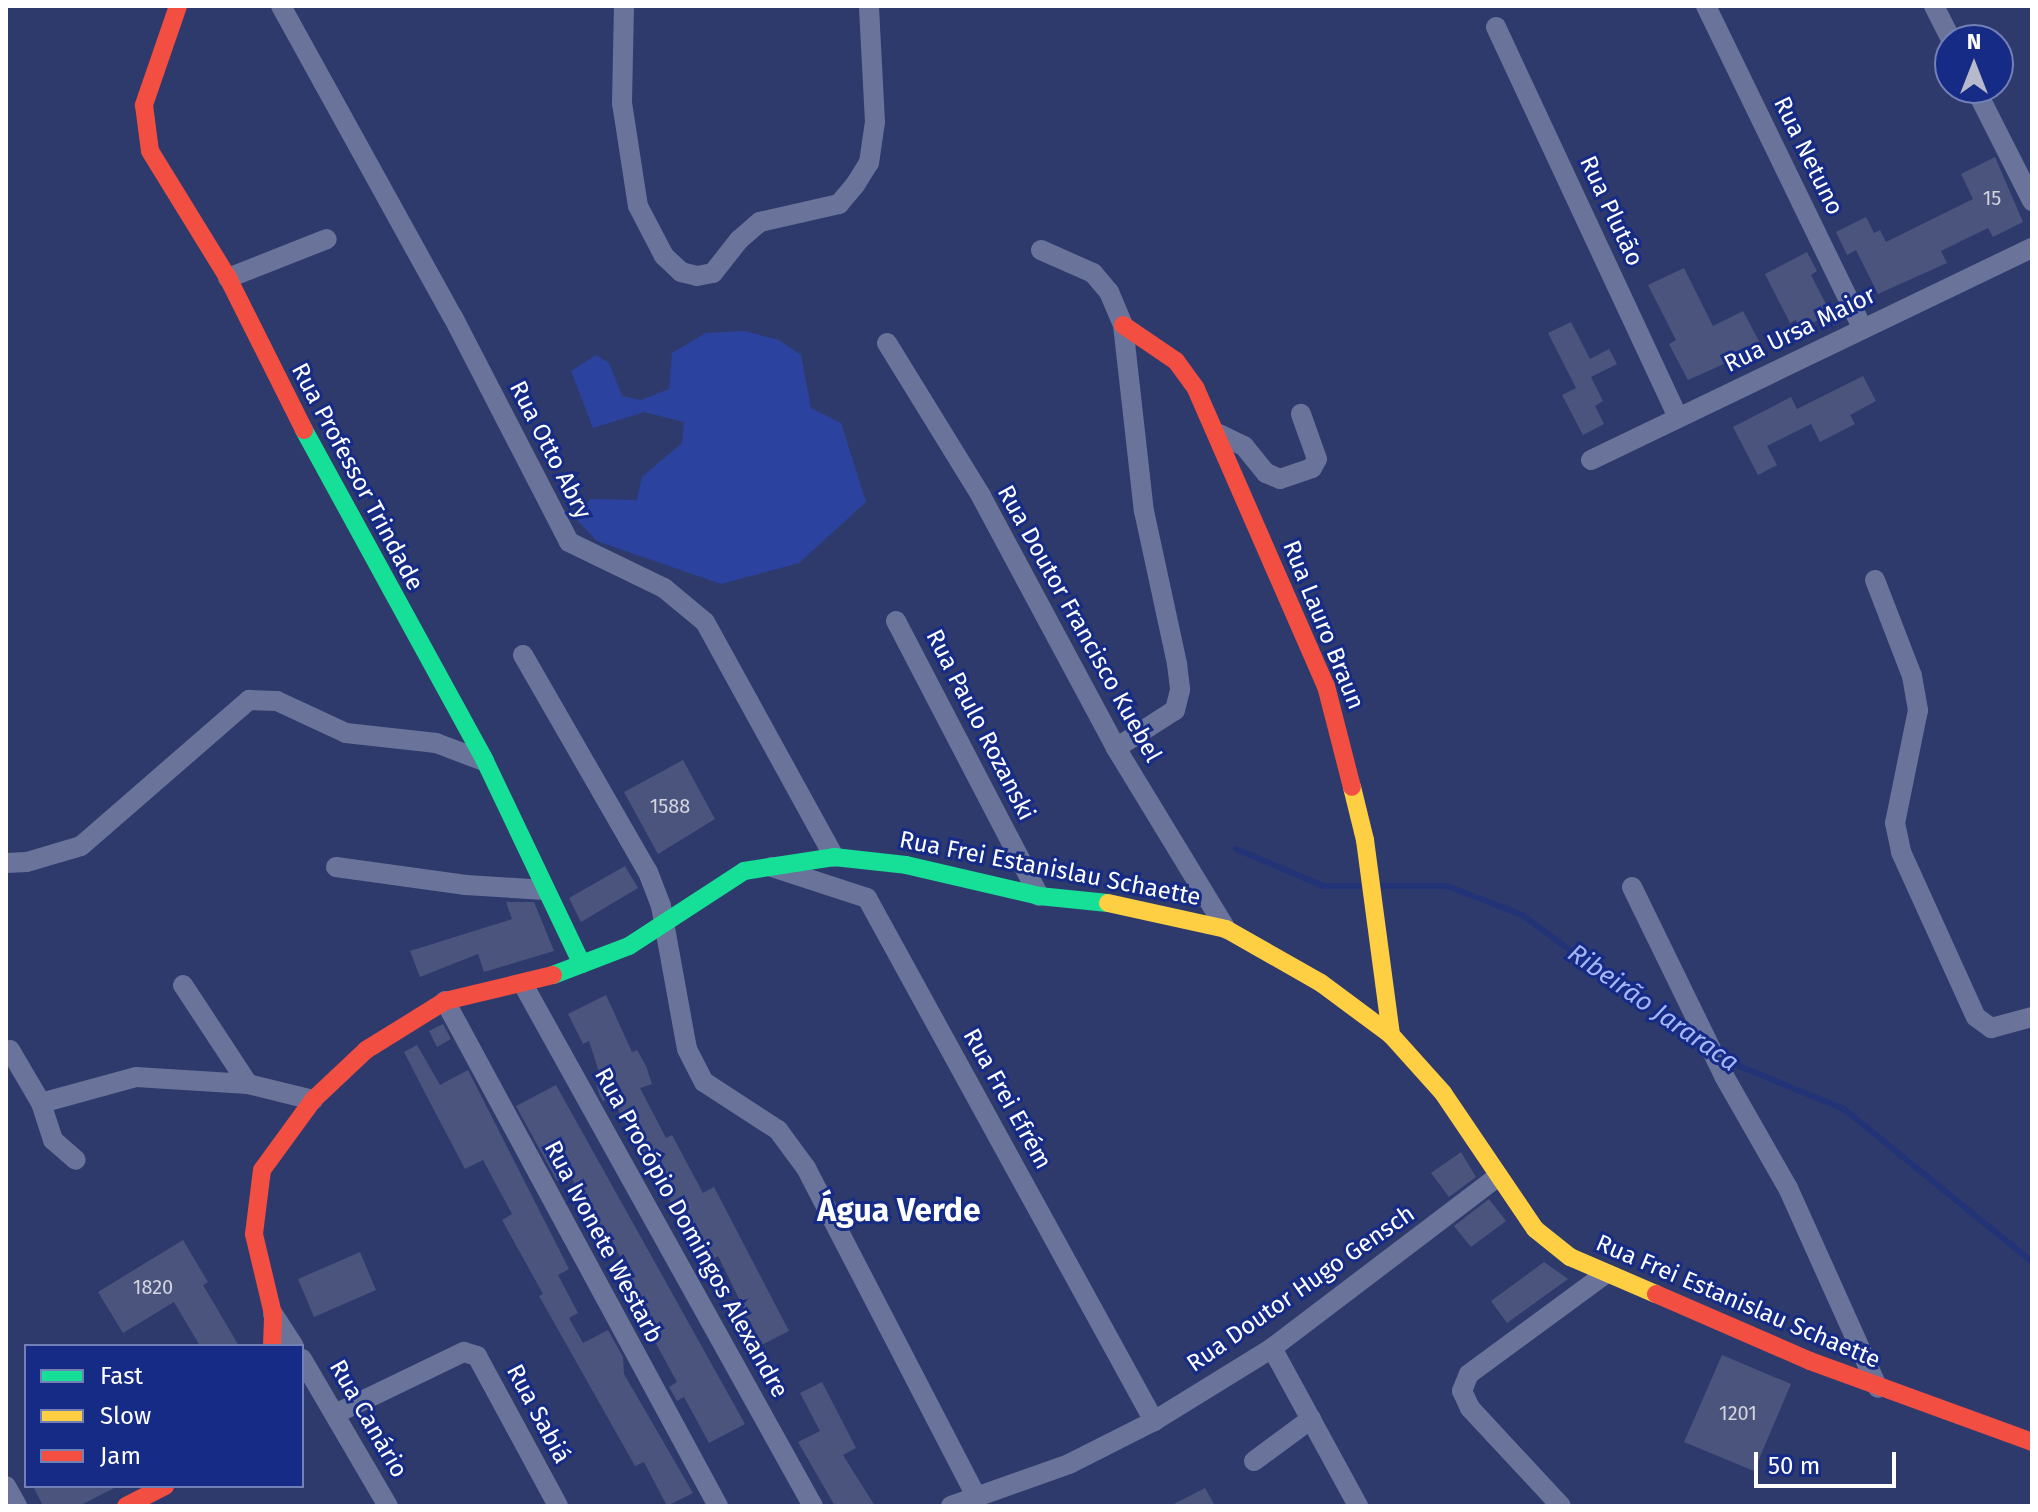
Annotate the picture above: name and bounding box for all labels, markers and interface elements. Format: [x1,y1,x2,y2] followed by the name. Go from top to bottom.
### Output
[1934,24,2014,104] north arrow
[1967,28,1981,55] text: N
[1767,92,1849,220] street label: Rua Netuno
[1573,151,1649,271] street label: Rua Plutão
[1983,186,2001,210] house number: 15
[1720,281,1880,379] street label: Rua Ursa Maior
[285,358,429,596] street label: Rua Professor Trindade
[503,376,597,524] street label: Rua Otto Abry
[991,481,1167,767] street label: Rua Doutor Francisco Kuebel
[1276,536,1370,714] street label: Rua Lauro Braun
[919,625,1041,825] street label: Rua Paulo Rozanski
[650,794,690,818] house number: 1588
[897,826,1203,912] street label: Rua Frei Estanislau Schaette
[1562,938,1744,1078] water label: Ribeirão Jararaca
[957,1024,1057,1174] street label: Rua Frei Efrém
[588,1063,794,1403] street label: Rua Procópio Domingos Alexandre
[538,1136,668,1348] street label: Rua Ivonete Westarb
[817,1191,981,1229] district label: Água Verde
[1182,1199,1420,1379] street label: Rua Doutor Hugo Gensch
[1591,1229,1885,1375] street label: Rua Frei Estanislau Schaette
[133,1275,173,1299] house number: 1820
[24,1344,304,1488] legend
[323,1355,413,1483] street label: Rua Canário
[500,1360,576,1468] street label: Rua Sabiá
[100,1362,143,1390] text: Fast
[1719,1401,1757,1425] house number: 1201
[100,1402,151,1430] text: Slow
[1758,1436,1900,1486] scale bar
[100,1442,141,1470] text: Jam
[1768,1452,1820,1480] text: 50 m

